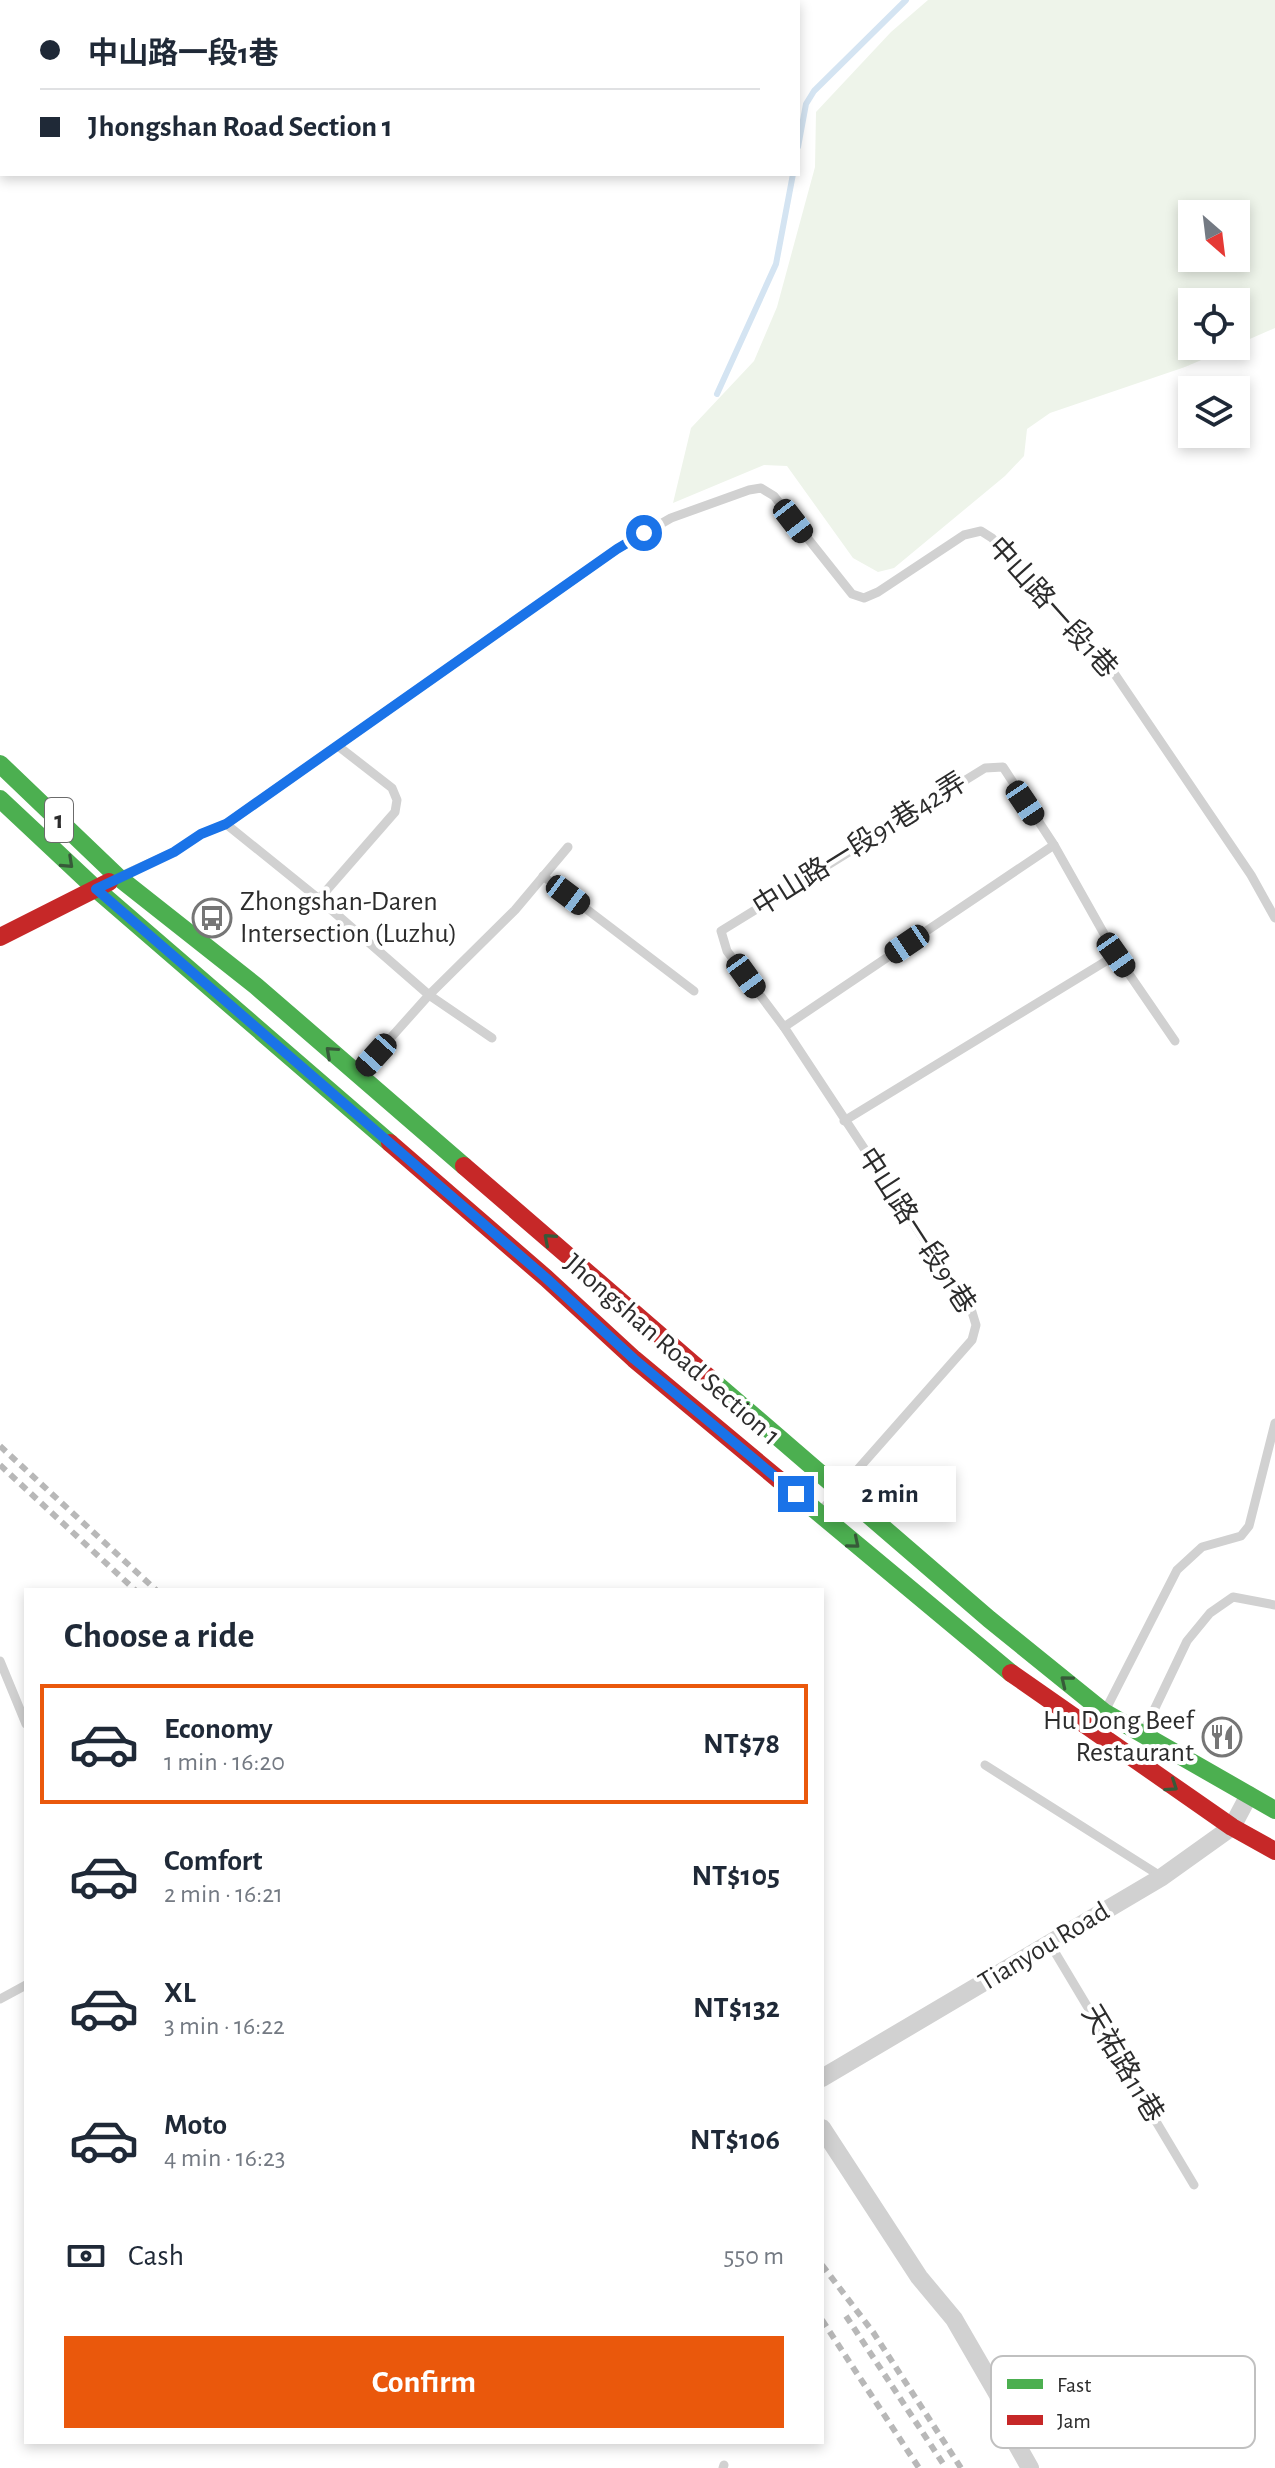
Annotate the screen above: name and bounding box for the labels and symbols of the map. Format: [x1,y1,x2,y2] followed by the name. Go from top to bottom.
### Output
[1178,200,1250,272] north arrow
[769,495,817,547] car
[626,515,662,551] route start
[982,531,1123,683] street label: 中山路一段1巷
[748,767,971,922] street label: 中山路一段91巷42弄
[1002,776,1048,830] car
[45,798,73,842] road number: 1
[59,854,73,868] one-way arrow
[542,871,594,919] car
[240,888,457,948] place label: Zhongshan-Daren Intersection (Luzhu)
[191,897,233,939] bus stop icon: Zhongshan-Daren Intersection (Luzhu)
[880,921,934,967] car
[1092,928,1140,982] car
[722,950,770,1002] car
[351,1029,401,1081] car
[325,1047,340,1061] one-way arrow
[852,1142,981,1319] street label: 中山路一段91巷
[544,1235,558,1249] one-way arrow
[559,1249,785,1451] street label: Jhongshan Road Section 1
[824,1466,956,1522] callout: 2 min
[778,1476,814,1512] route end
[845,1533,860,1548] one-way arrow
[1061,1676,1075,1691] one-way arrow
[1043,1707,1196,1767] place label: Hu Dong Beef Restaurant
[1201,1716,1243,1758] restaurant icon: Hu Dong Beef Restaurant
[1163,1776,1177,1791] one-way arrow
[974,1897,1114,1997] street label: Tianyou Road
[1076,2000,1170,2127] street label: 天祐路11巷
[991,2356,1255,2448] legend
[1057,2374,1091,2396] text: Fast
[1057,2410,1091,2432] text: Jam

